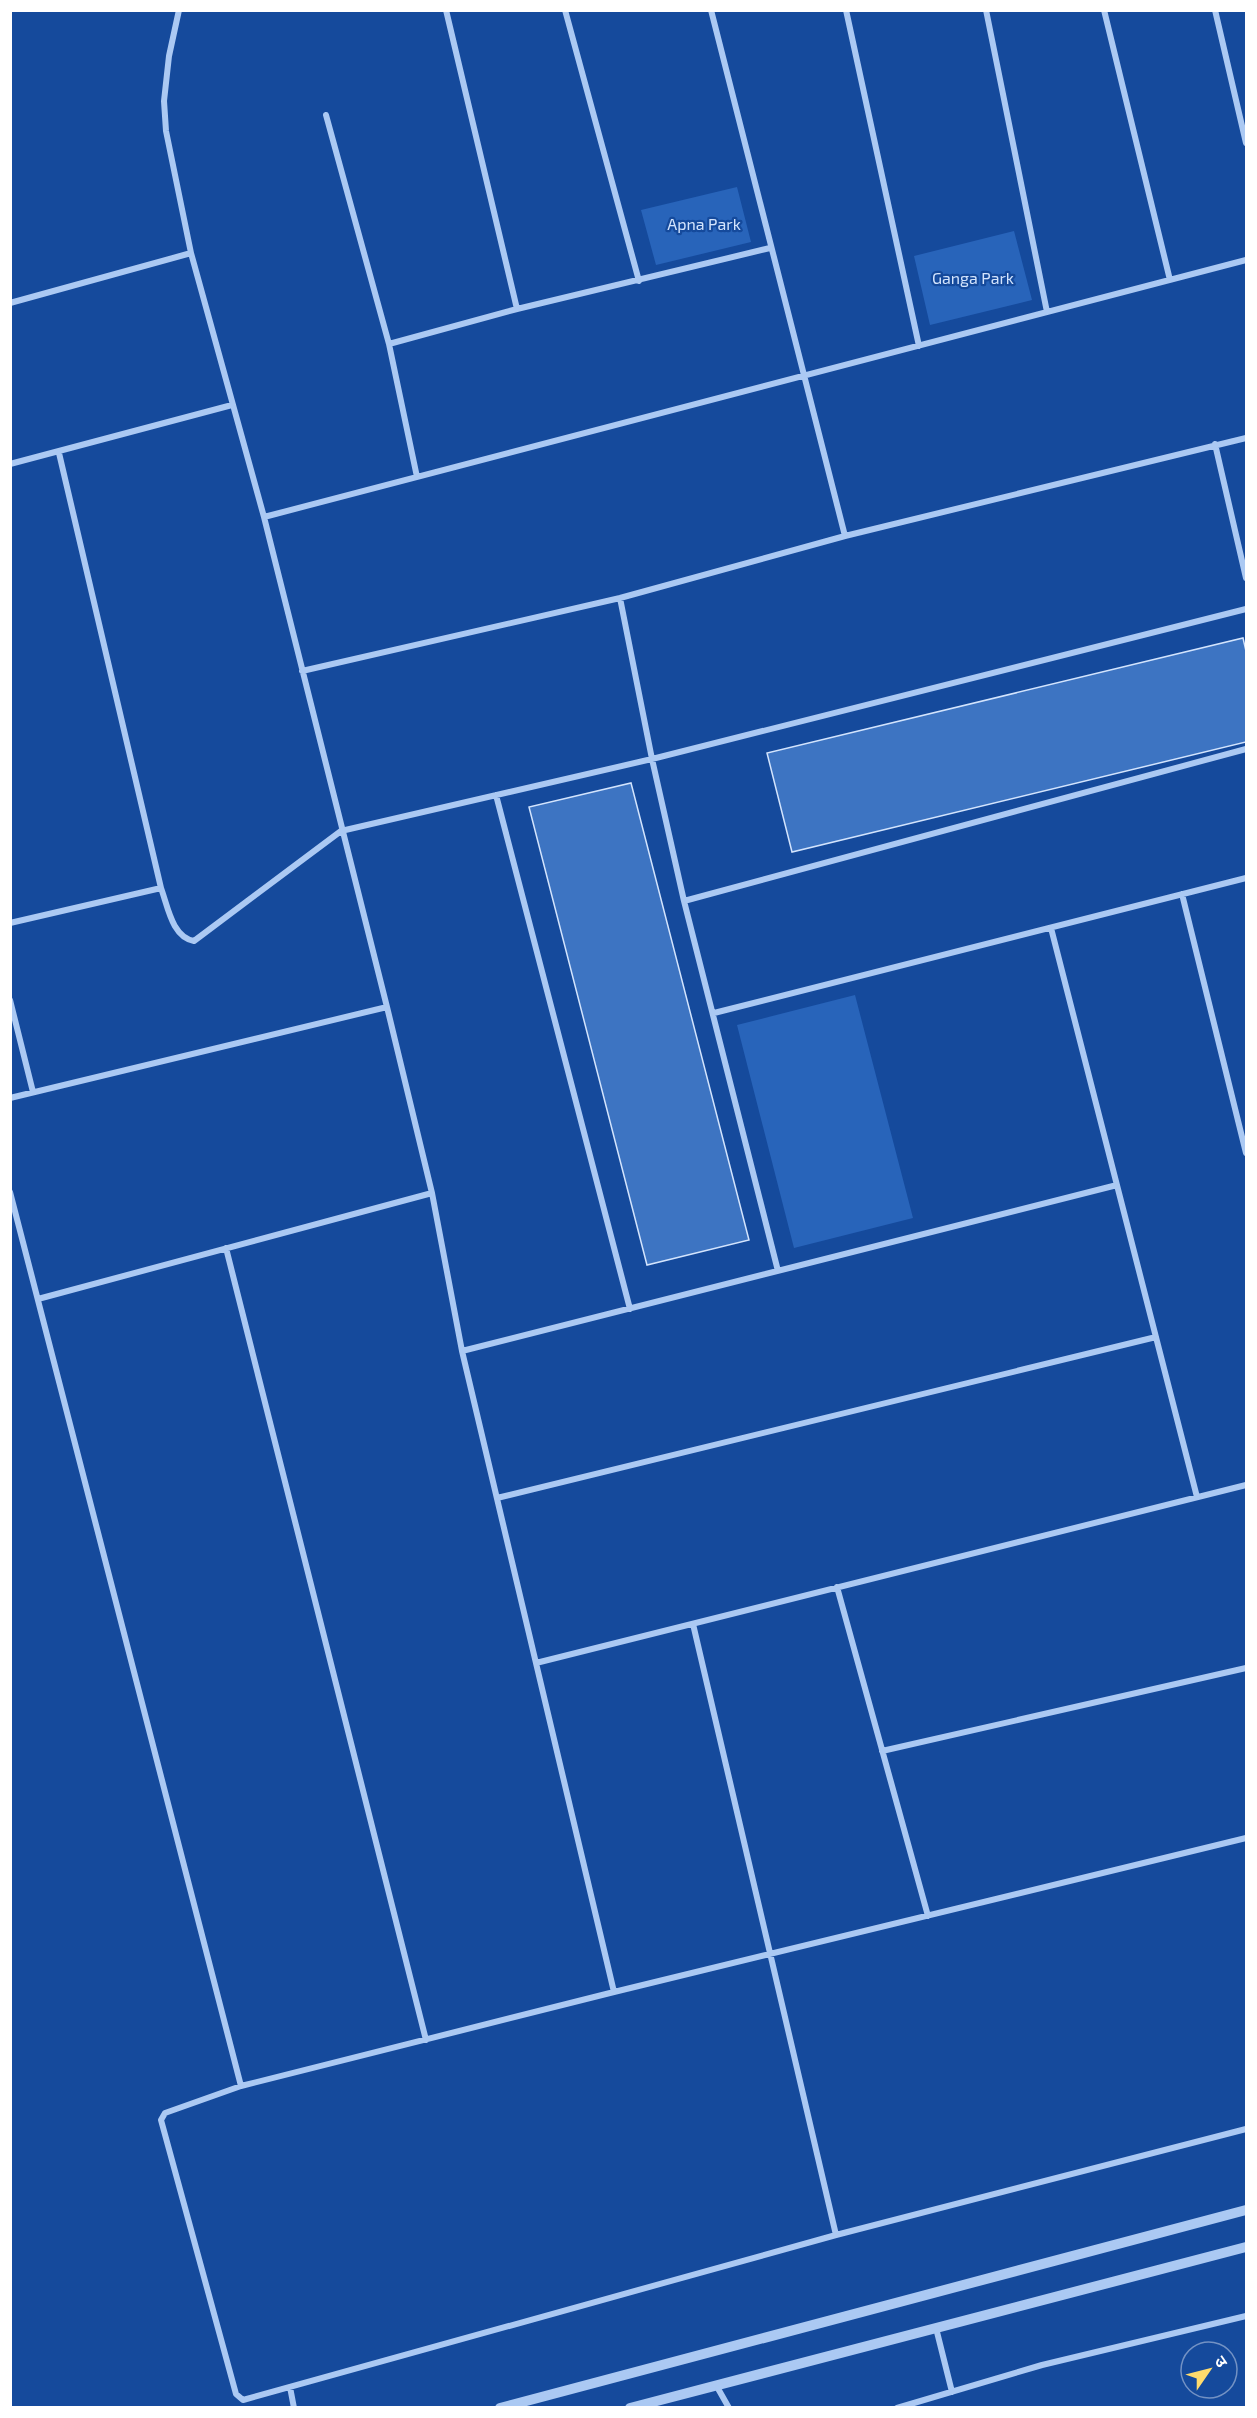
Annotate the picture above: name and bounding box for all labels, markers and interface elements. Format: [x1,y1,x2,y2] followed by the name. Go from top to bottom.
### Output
[667,214,741,233] park label: Apna Park
[932,268,1014,287] park label: Ganga Park
[1179,2340,1239,2400] north arrow
[1211,2352,1233,2371] text: उ

